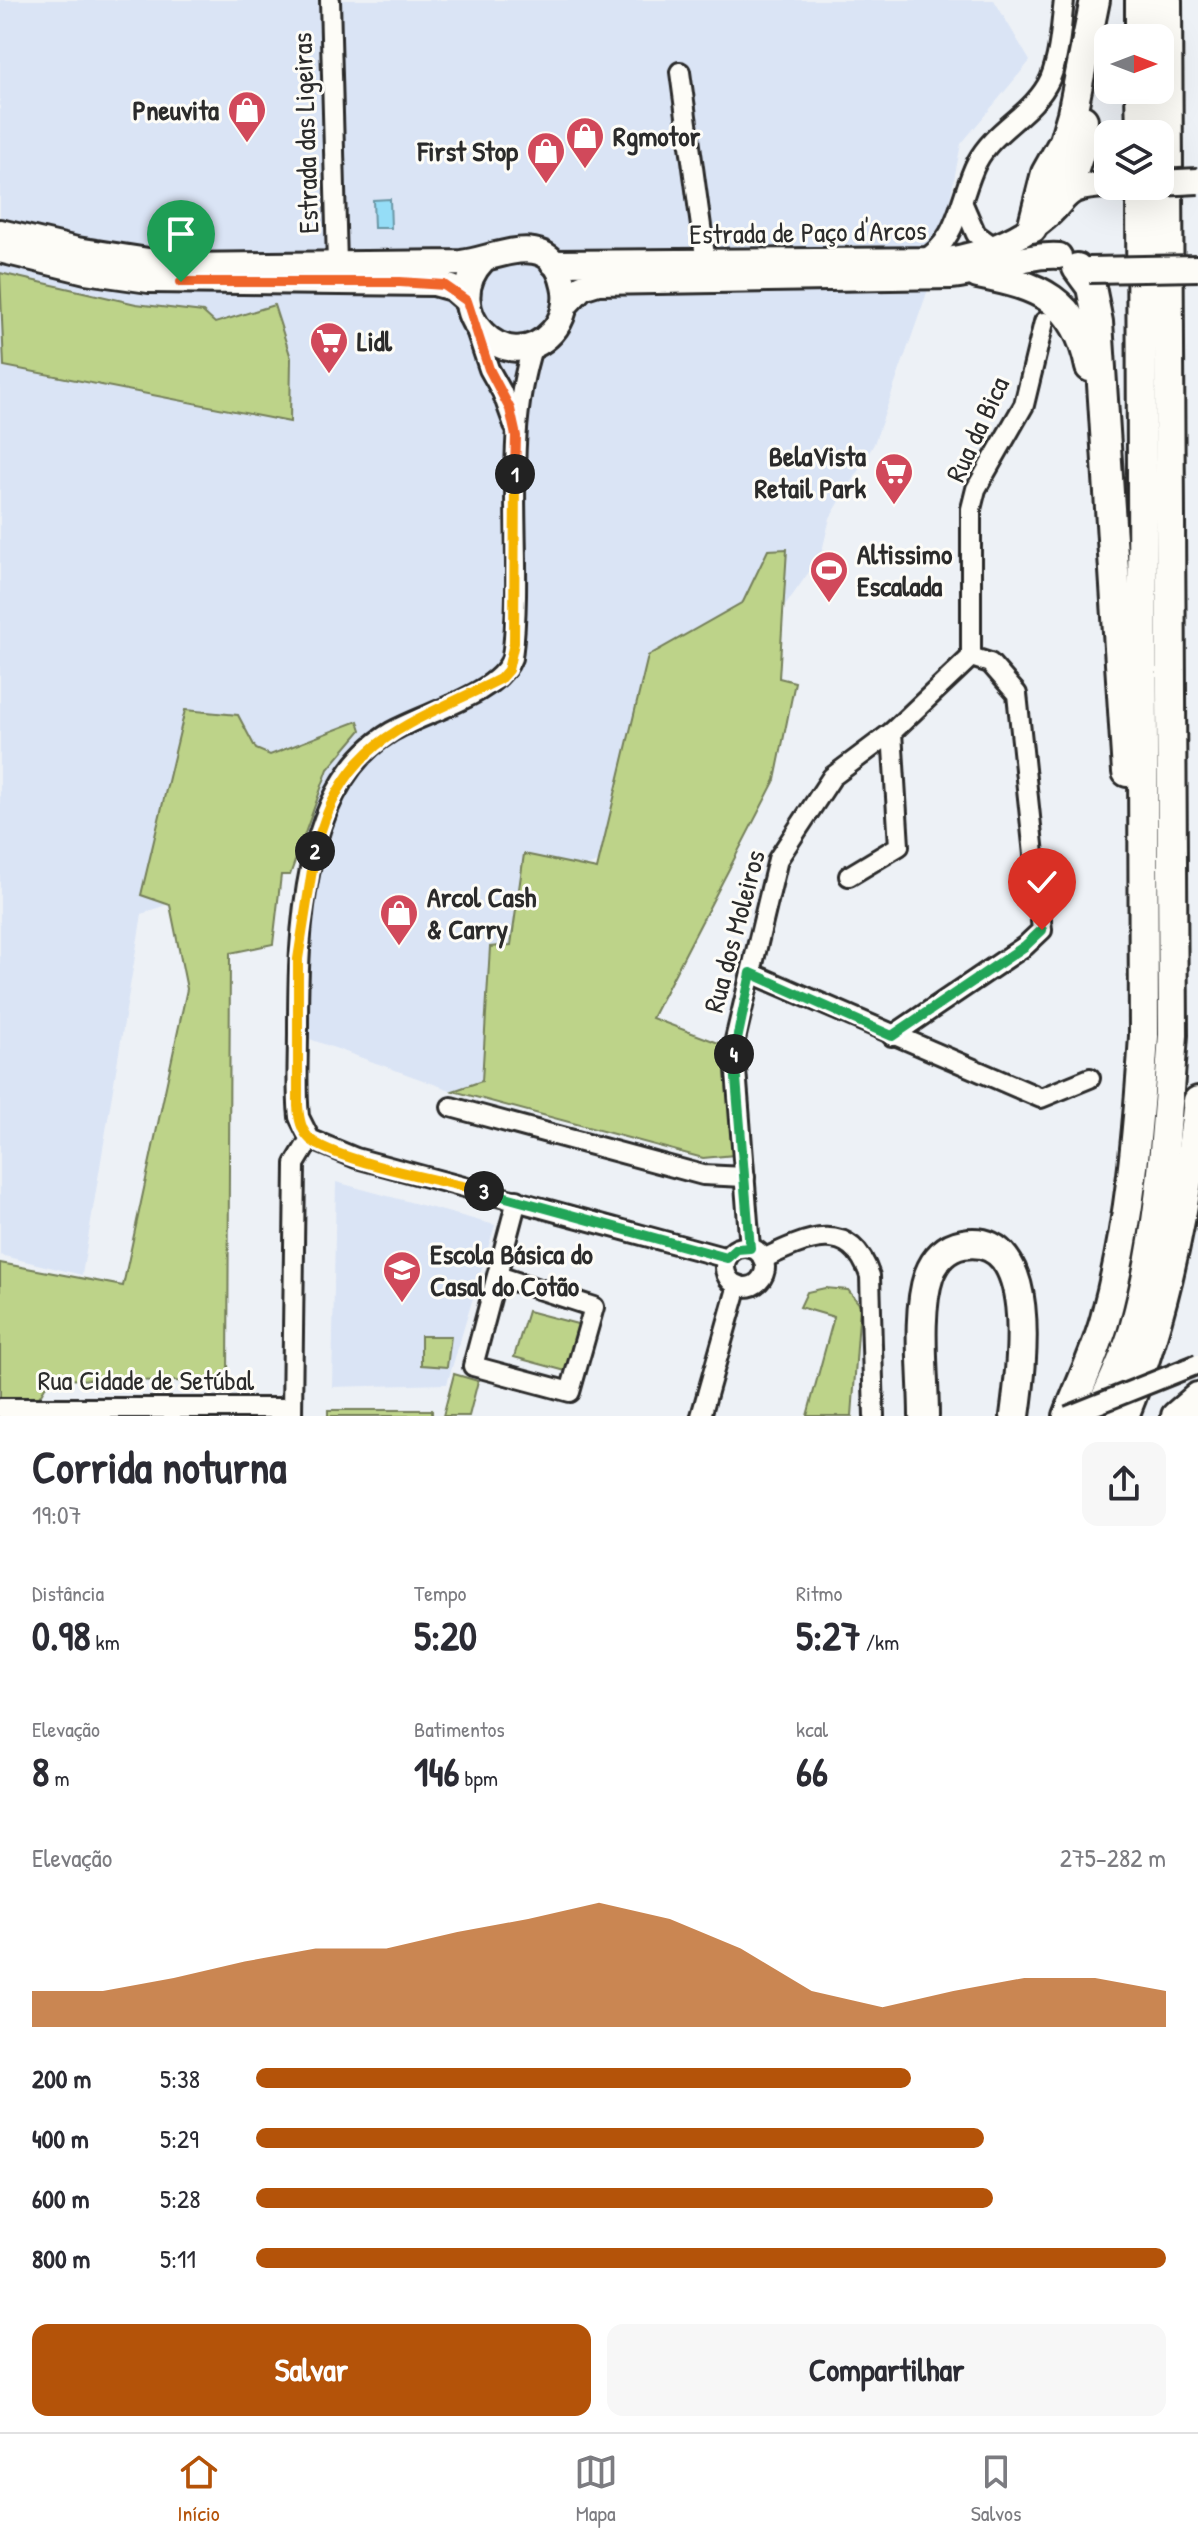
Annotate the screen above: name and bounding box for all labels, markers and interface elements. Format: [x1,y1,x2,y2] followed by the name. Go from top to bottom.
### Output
[1094,24,1174,104] north arrow
[1094,24,1174,200] map controls
[283,32,327,234] street label: Estrada das Ligeiras
[226,89,268,144] shop icon: Pneuvita
[132,91,219,129] place label: Pneuvita
[564,115,606,170] shop icon: Rgmotor
[613,117,700,156] place label: Rgmotor
[1094,120,1174,200] button: layers
[525,130,567,185] shop icon: First Stop
[417,132,519,171] place label: First Stop
[147,200,215,282] pin
[689,211,927,253] street label: Estrada de Paço d'Arcos
[159,212,203,256] icon: arrive
[308,320,350,375] supermarket icon: Lidl
[357,322,393,360] place label: Lidl
[936,370,1018,488] street label: Rua da Bica
[755,437,866,507] place label: BelaVista Retail Park
[873,451,915,506] supermarket icon: BelaVista Retail Park
[495,454,535,494] pin: 1
[511,459,519,489] text: 1
[857,535,953,605] place label: Altissimo Escalada
[808,549,850,604] sports icon: Altissimo Escalada
[295,831,335,871] pin: 2
[310,836,320,866] text: 2
[694,846,774,1016] street label: Rua dos Moleiros
[1008,848,1076,930] pin
[1020,860,1064,904] icon: check
[427,878,537,949] place label: Arcol Cash & Carry
[378,892,420,947] shop icon: Arcol Cash & Carry
[714,1034,754,1074] pin: 4
[730,1039,738,1069] text: 4
[464,1171,504,1211] pin: 3
[479,1176,489,1206] text: 3
[430,1235,594,1305] place label: Escola Básica do Casal do Cotão
[381,1249,423,1304] school or university icon: Escola Básica do Casal do Cotão
[38,1361,255,1399] street label: Rua Cidade de Setúbal
[32,1437,287,1497] text: Corrida noturna
[1082,1442,1166,1526] button: share
[32,1497,82,1532] text: 19:07
[32,1578,104,1608] text: Distância
[414,1578,466,1608] text: Tempo
[796,1578,842,1608] text: Ritmo
[32,1608,90,1662] text: 0.98
[414,1608,477,1662] text: 5:20
[796,1608,861,1662] text: 5:27
[90,1627,120,1657] text: km
[861,1627,899,1657] text: /km
[32,1714,100,1744] text: Elevação
[414,1714,505,1744] text: Batimentos
[796,1714,828,1744] text: kcal
[32,1744,49,1798] text: 8
[414,1744,459,1798] text: 146
[796,1744,828,1798] text: 66
[49,1763,69,1793] text: m
[459,1763,498,1793] text: bpm
[32,1840,112,1875] text: Elevação
[1060,1840,1166,1875] text: 275–282 m
[32,2061,91,2096] text: 200 m
[160,2061,200,2096] text: 5:38
[32,2121,89,2156] text: 400 m
[160,2121,199,2156] text: 5:29
[32,2181,89,2216] text: 600 m
[160,2181,200,2216] text: 5:28
[32,2241,90,2276] text: 800 m
[160,2241,196,2276] text: 5:11
[32,2324,591,2416] button: Salvar
[607,2324,1166,2416] button: Compartilhar
[177,2450,221,2528] tab: Início
[574,2450,618,2528] tab: Mapa
[971,2450,1021,2528] tab: Salvos

